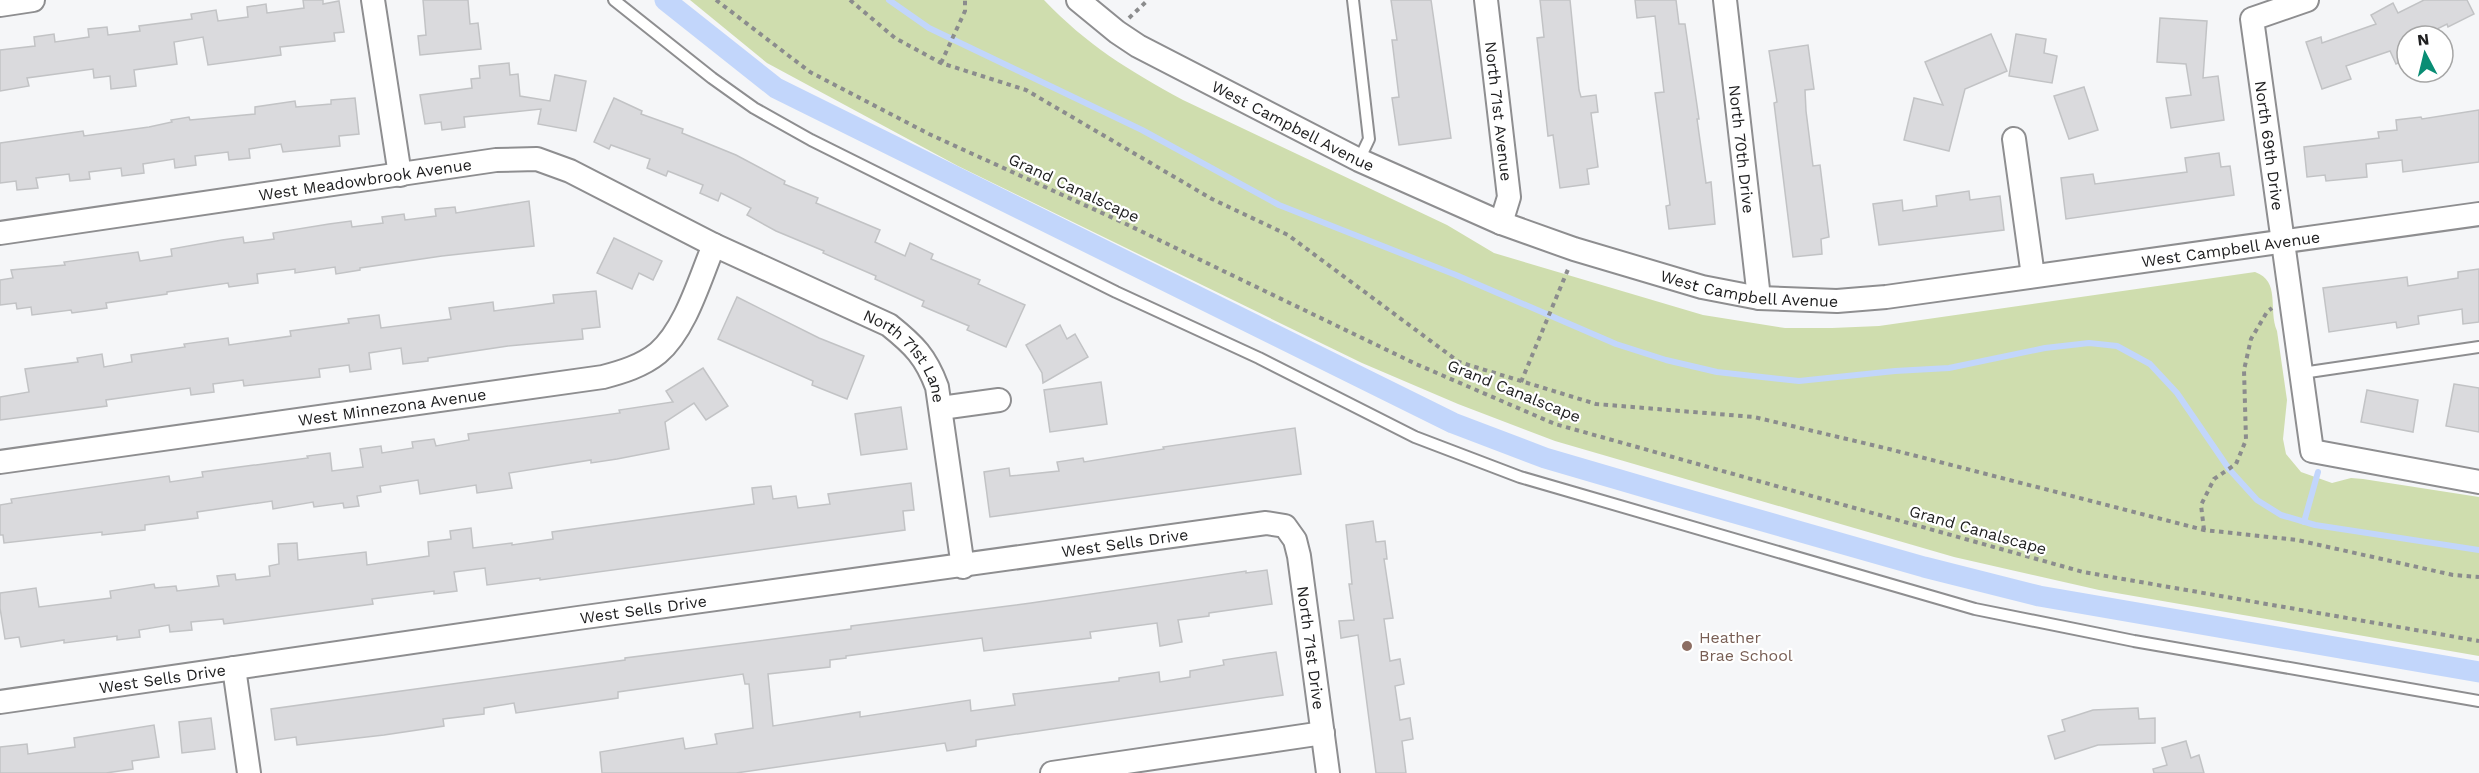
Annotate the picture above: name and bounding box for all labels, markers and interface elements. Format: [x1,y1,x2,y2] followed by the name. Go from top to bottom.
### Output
[2395,24,2455,84] north arrow
[2416,29,2430,50] text: N
[1481,40,1517,182] street label: North 71st Avenue
[1209,76,1377,175] street label: West Campbell Avenue
[2251,79,2288,212] street label: North 69th Drive
[1725,84,1759,214] street label: North 70th Drive
[1006,149,1142,227] street label: Grand Canalscape
[257,154,473,204] street label: West Meadowbrook Avenue
[2140,227,2321,271] street label: West Campbell Avenue
[1658,266,1839,311] street label: West Campbell Avenue
[861,305,949,404] street label: North 71st Lane
[1445,356,1583,426] street label: Grand Canalscape
[297,384,487,429] street label: West Minnezona Avenue
[1907,501,2049,559] street label: Grand Canalscape
[1060,524,1189,561] street label: West Sells Drive
[1294,585,1329,711] street label: North 71st Drive
[579,591,708,627] street label: West Sells Drive
[1699,628,1793,665] place label: Heather Brae School
[1680,639,1694,653] marker: Heather Brae School
[98,660,227,697] street label: West Sells Drive

